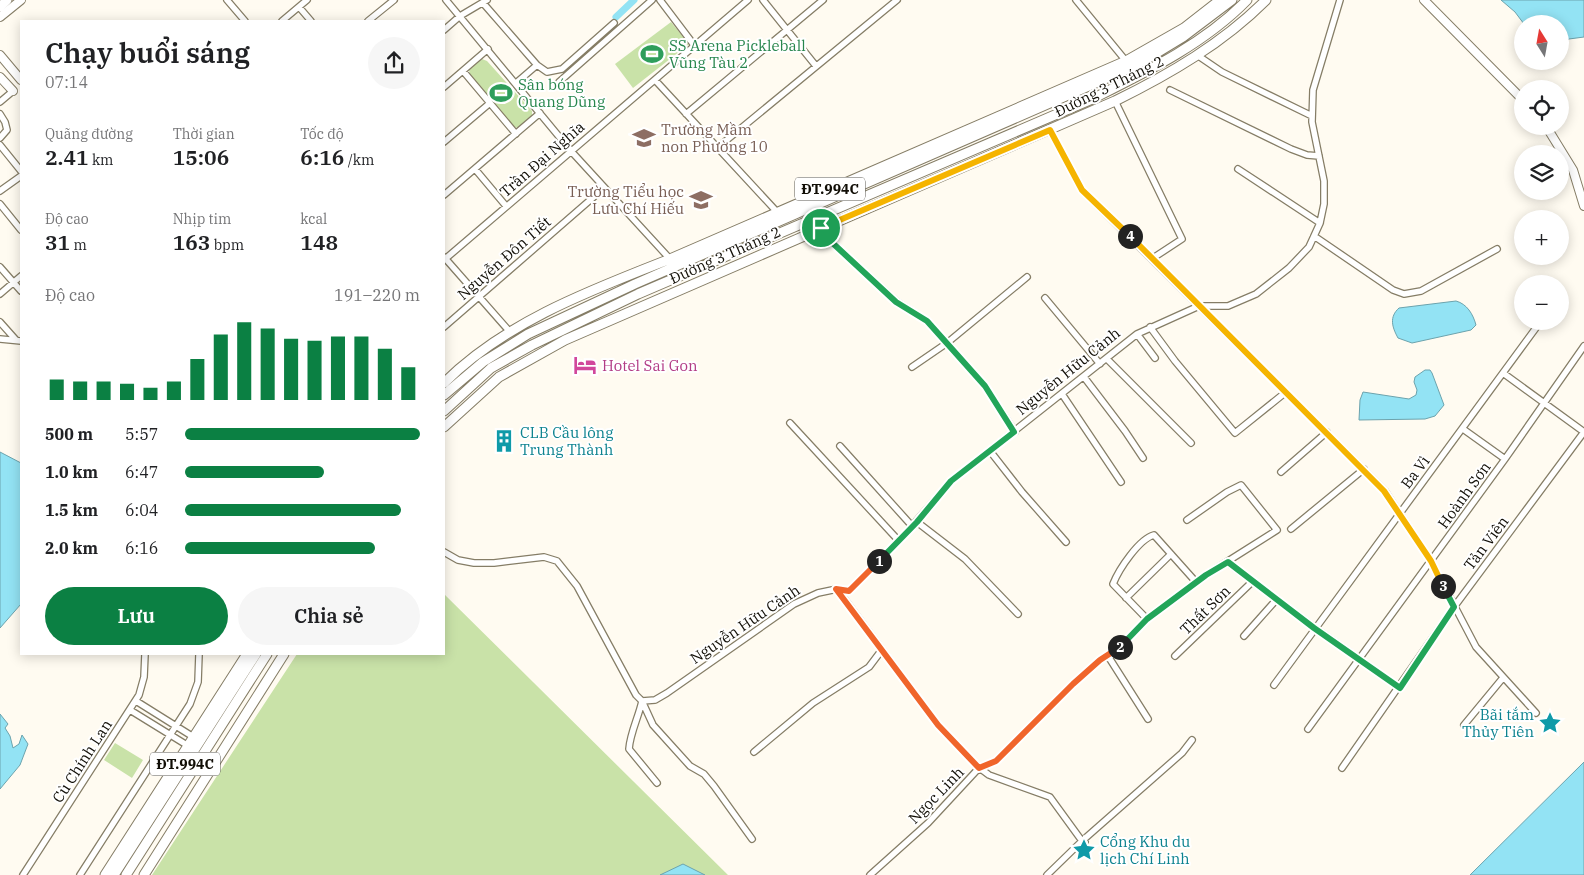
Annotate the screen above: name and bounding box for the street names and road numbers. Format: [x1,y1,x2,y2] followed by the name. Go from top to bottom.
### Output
[1051,51,1167,121] street label: Đường 3 Tháng 2
[496,117,588,201] street label: Trần Đại Nghĩa
[795,178,865,200] road number: ĐT.994C
[453,212,555,304] street label: Nguyễn Đôn Tiết
[667,222,783,288] street label: Đường 3 Tháng 2
[1012,323,1124,419] street label: Nguyễn Hữu Cảnh
[1397,452,1434,492] street label: Ba Vì
[1433,458,1495,532] street label: Hoành Sơn
[1460,512,1513,574] street label: Tản Viên
[686,580,804,668] street label: Nguyễn Hữu Cảnh
[1176,581,1234,639] street label: Thất Sơn
[48,715,116,806] street label: Cù Chính Lan
[150,752,220,776] road number: ĐT.994C
[904,763,968,827] street label: Ngọc Linh

